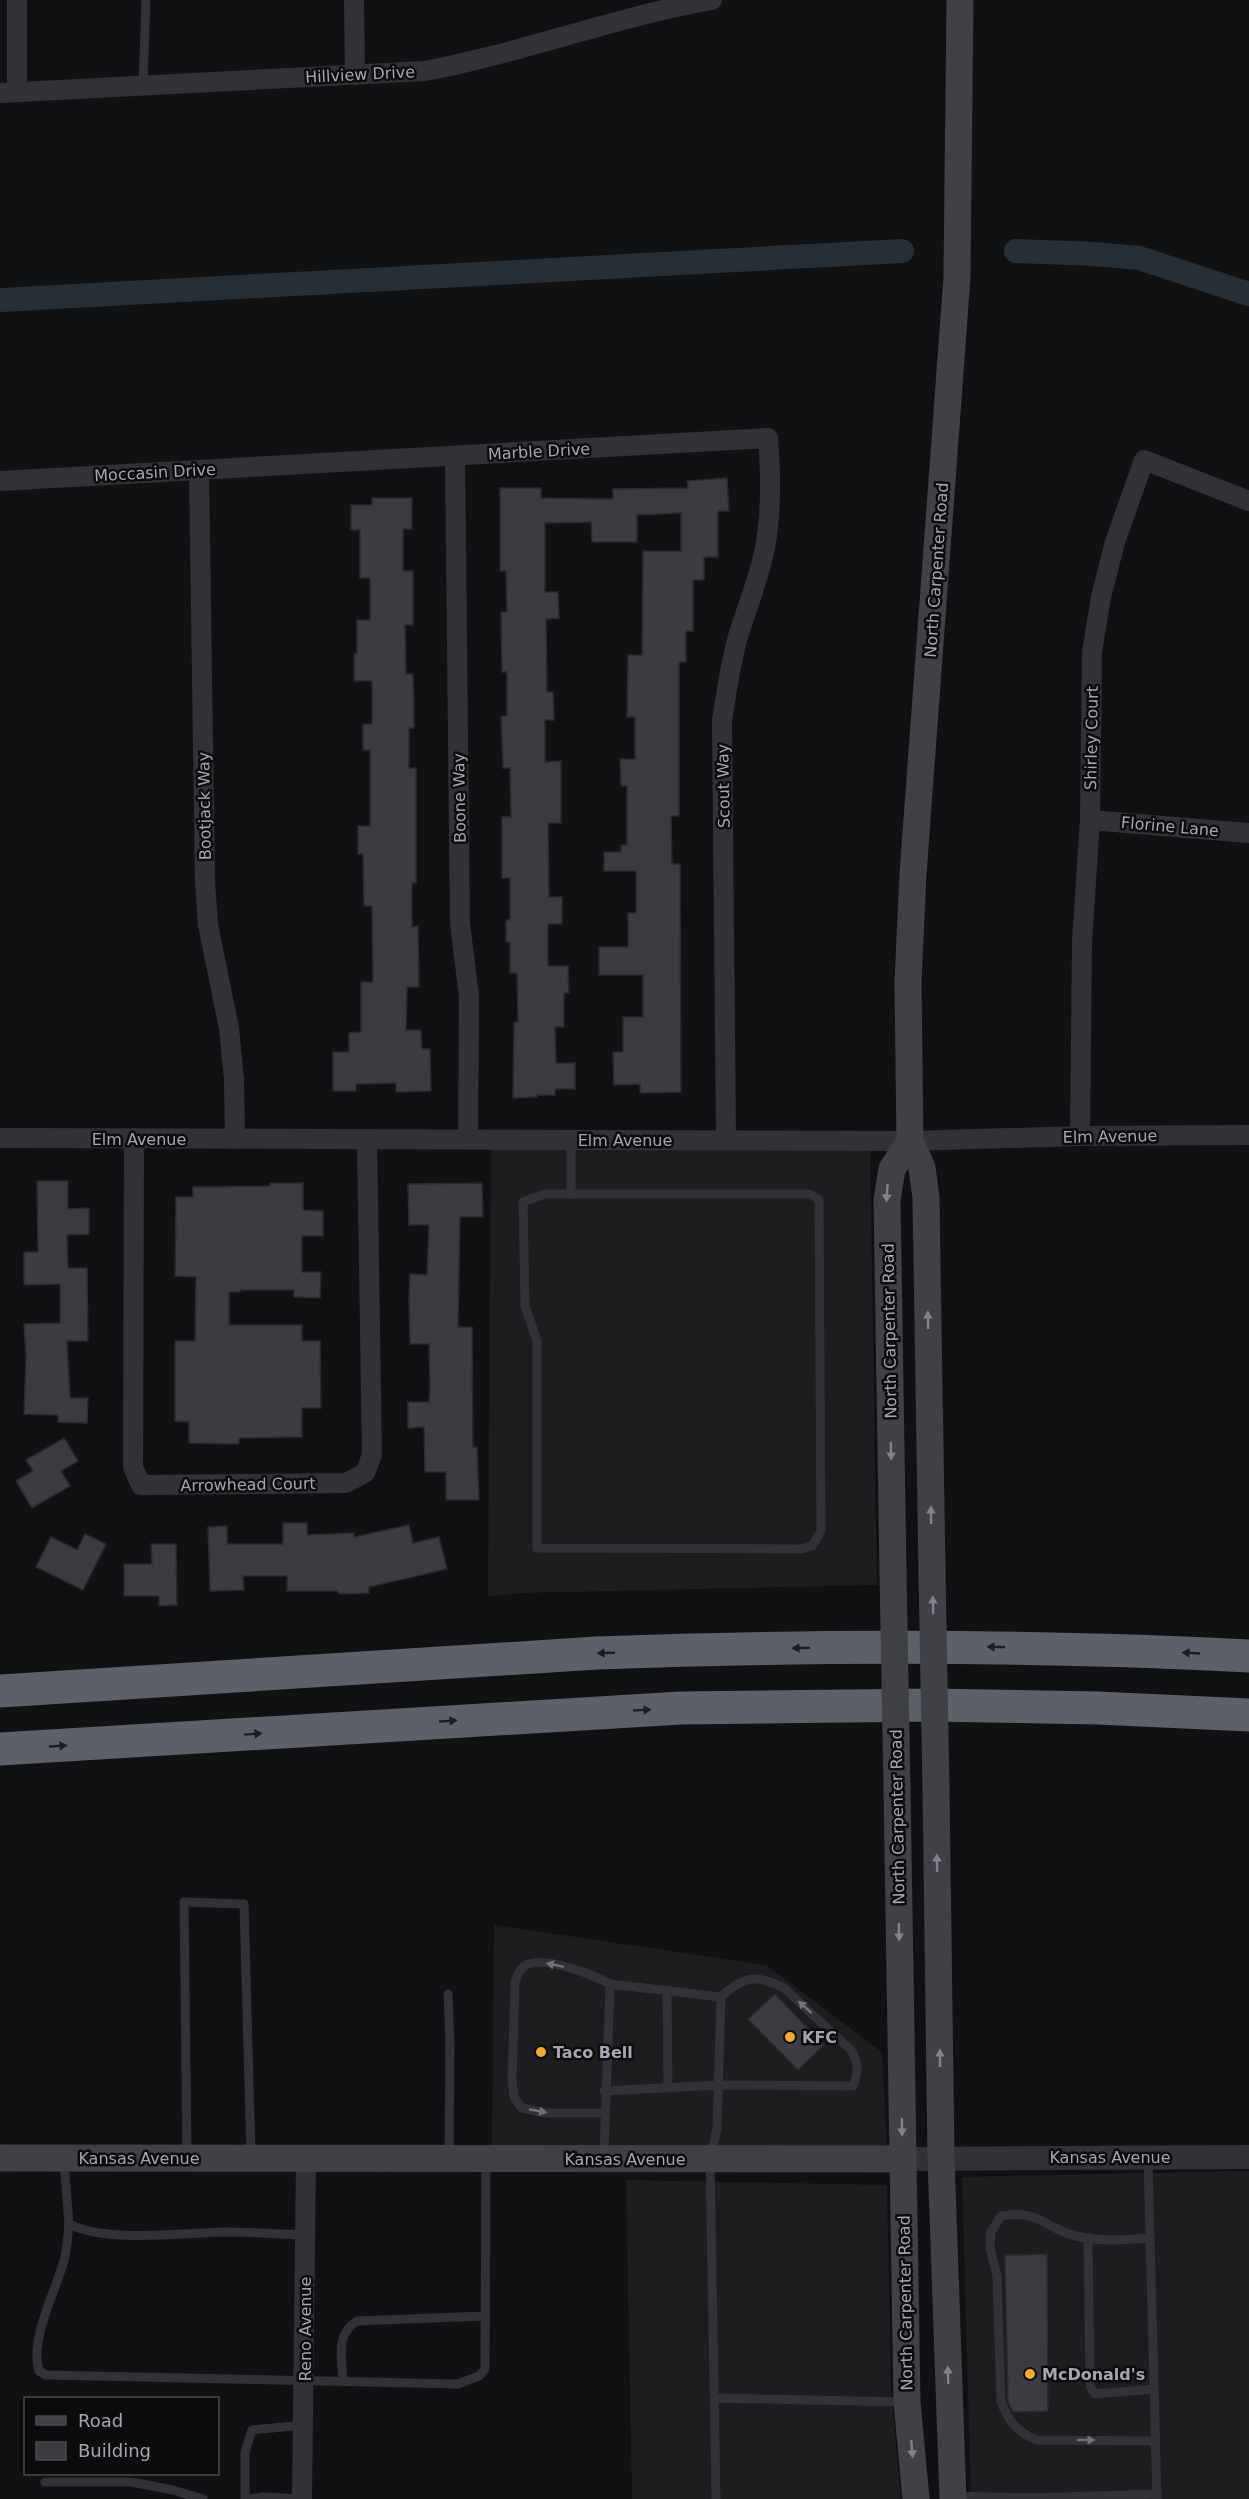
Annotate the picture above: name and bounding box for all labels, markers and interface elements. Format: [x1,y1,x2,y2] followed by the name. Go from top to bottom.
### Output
[305,62,415,87] street label: Hillview Drive
[487,439,591,464] street label: Marble Drive
[94,460,216,485] street label: Moccasin Drive
[921,482,952,658] street label: North Carpenter Road
[1081,686,1102,790] street label: Shirley Court
[713,744,734,828] street label: Scout Way
[194,752,215,860] street label: Bootjack Way
[449,753,470,843] street label: Boone Way
[1120,813,1220,840] street label: Florine Lane
[1063,1126,1158,1147] street label: Elm Avenue
[92,1130,186,1149] street label: Elm Avenue
[578,1131,672,1150] street label: Elm Avenue
[883,1184,892,1203] one-way arrow
[878,1243,901,1419] street label: North Carpenter Road
[923,1310,933,1329] one-way arrow
[886,1442,895,1461] one-way arrow
[180,1474,316,1495] street label: Arrowhead Court
[926,1505,936,1524] one-way arrow
[928,1595,937,1614] one-way arrow
[986,1642,1005,1652] one-way arrow
[791,1643,810,1652] one-way arrow
[596,1648,615,1657] one-way arrow
[1181,1649,1200,1658] one-way arrow
[633,1705,652,1714] one-way arrow
[438,1717,457,1726] one-way arrow
[244,1729,263,1738] one-way arrow
[886,1729,909,1905] street label: North Carpenter Road
[49,1741,68,1750] one-way arrow
[932,1853,942,1872] one-way arrow
[894,1922,904,1941] one-way arrow
[545,1960,564,1969] one-way arrow
[798,2001,812,2015] one-way arrow
[802,2028,837,2047] place label: KFC
[783,2030,797,2044] marker: KFC
[553,2043,633,2062] place label: Taco Bell
[534,2045,548,2059] marker: Taco Bell
[935,2048,945,2067] one-way arrow
[529,2107,548,2116] one-way arrow
[897,2117,907,2136] one-way arrow
[1049,2148,1171,2167] street label: Kansas Avenue
[78,2149,200,2168] street label: Kansas Avenue
[564,2150,686,2169] street label: Kansas Avenue
[894,2215,917,2391] street label: North Carpenter Road
[296,2277,315,2381] street label: Reno Avenue
[944,2365,953,2384] one-way arrow
[1042,2365,1145,2384] place label: McDonald's
[1023,2367,1037,2381] marker: McDonald's
[24,2397,219,2475] legend
[78,2410,123,2431] text: Road
[1077,2435,1096,2445] one-way arrow
[907,2439,917,2458] one-way arrow
[78,2440,151,2461] text: Building

